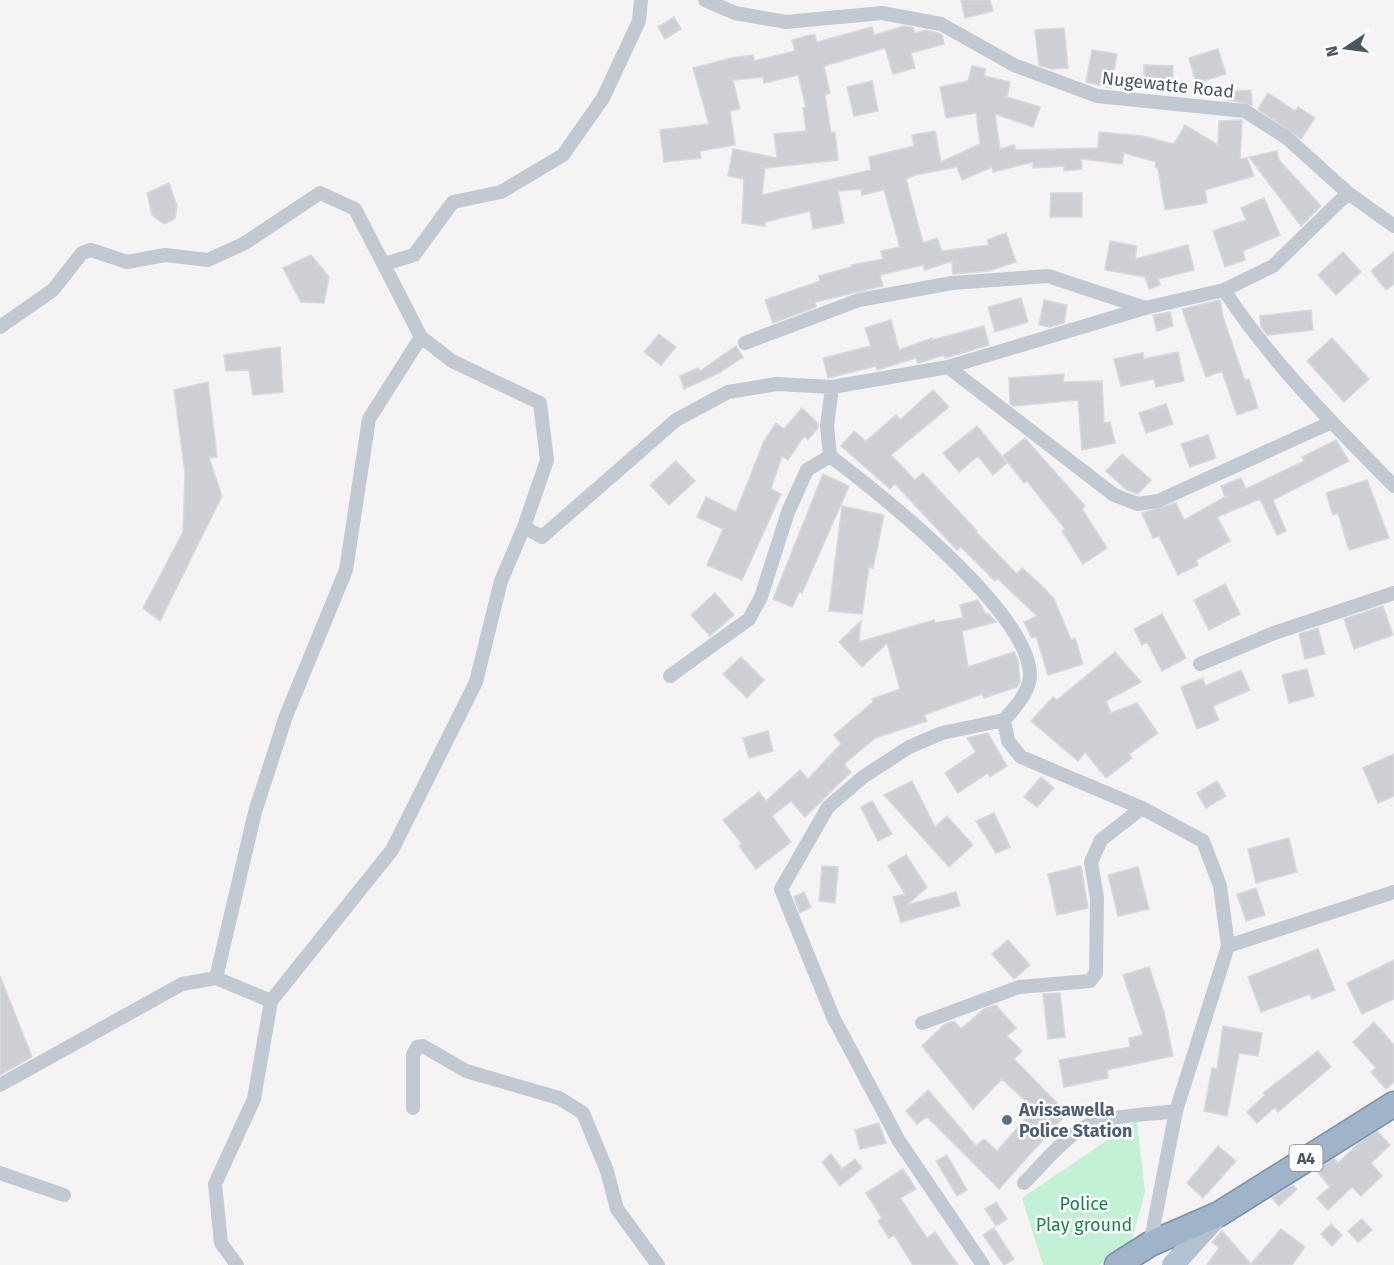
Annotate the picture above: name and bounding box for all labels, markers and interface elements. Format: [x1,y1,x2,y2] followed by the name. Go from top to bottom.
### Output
[1316,18,1376,78] north arrow
[1321,44,1342,59] text: N
[1101,67,1235,103] street label: Nugewatte Road
[1018,1099,1132,1142] place label: Avissawella Police Station
[1000,1113,1014,1127] marker: Avissawella Police Station
[1290,1145,1322,1171] road number: A4
[1036,1193,1132,1236] park label: Police Play ground

